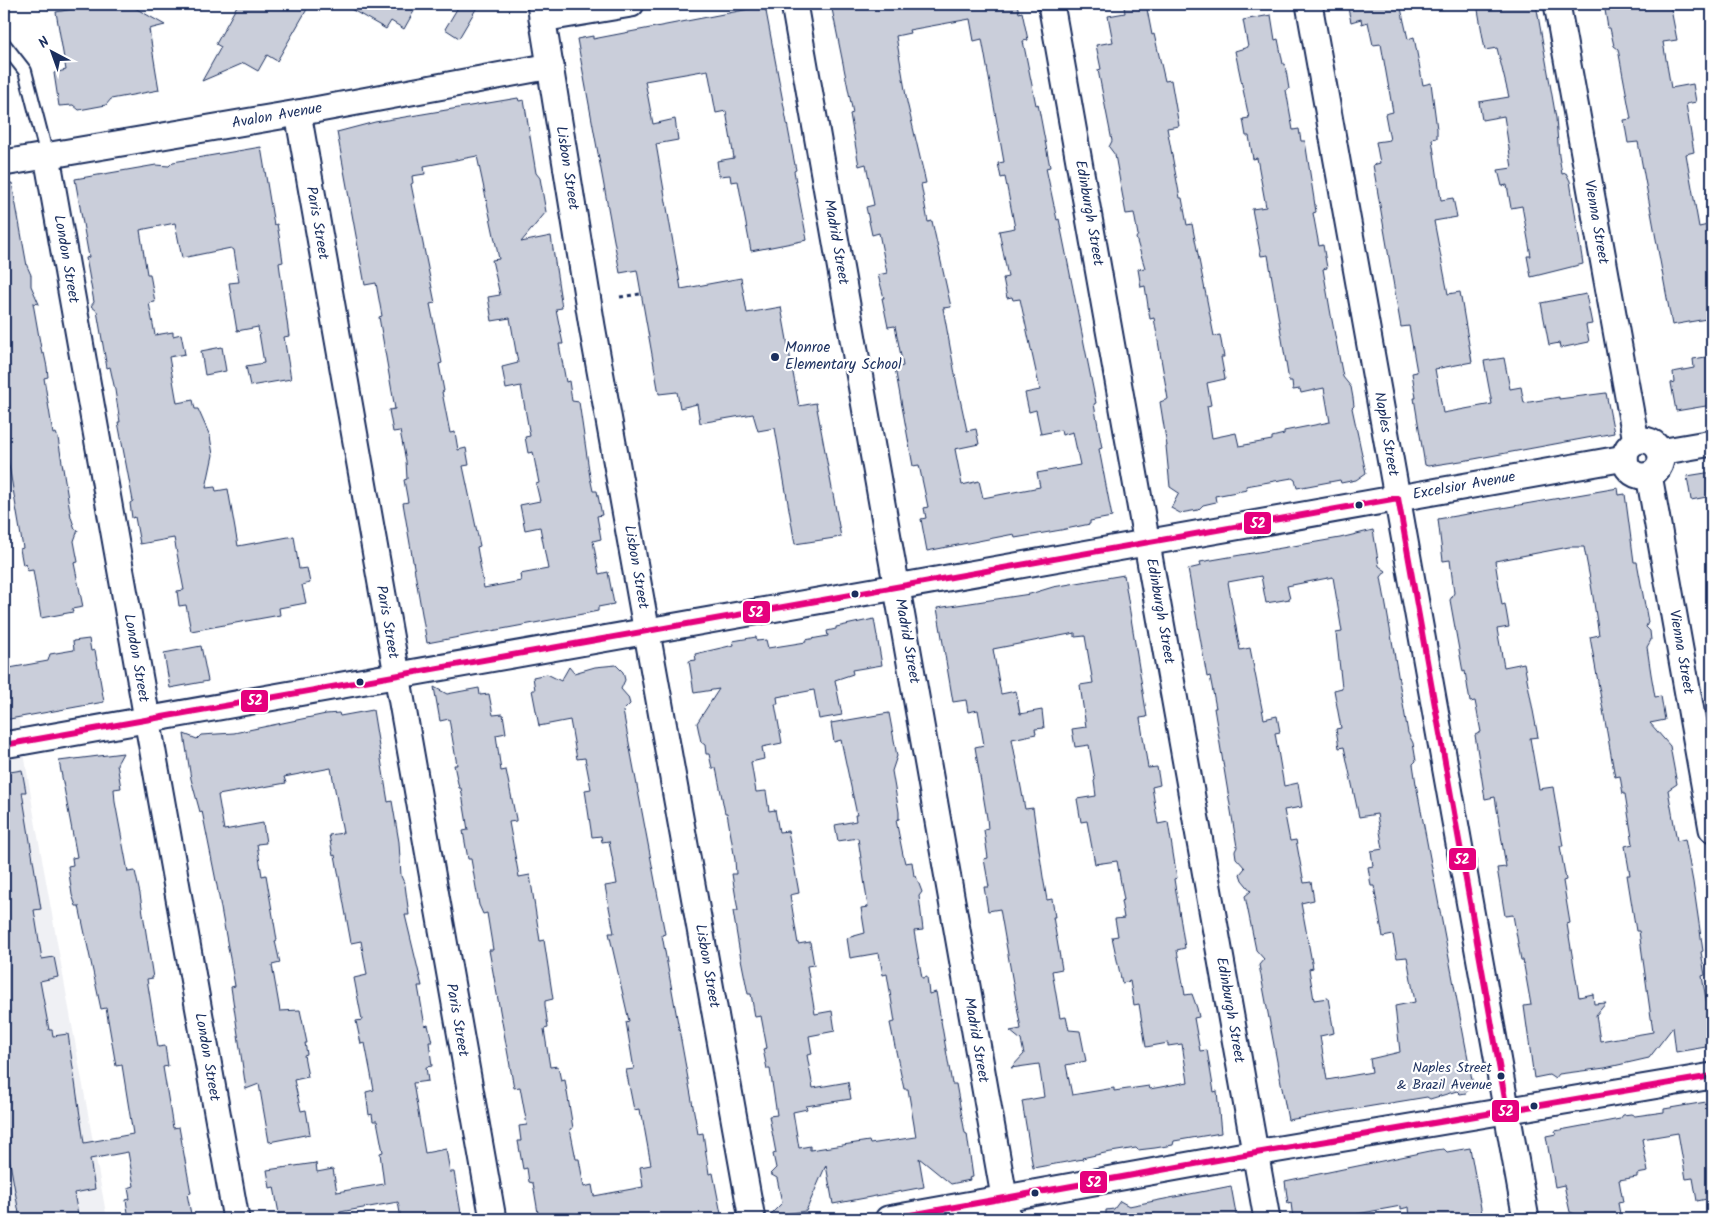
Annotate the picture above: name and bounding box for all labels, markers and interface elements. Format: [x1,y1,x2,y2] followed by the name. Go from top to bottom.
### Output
[28,28,78,78] north arrow
[34,32,55,54] text: N
[230,96,324,136] street label: Avalon Avenue
[549,124,586,212] street label: Lisbon Street
[1068,158,1110,268] street label: Edinburgh Street
[1577,178,1615,266] street label: Vienna Street
[299,184,335,262] street label: Paris Street
[817,197,855,287] street label: Madrid Street
[46,213,86,305] street label: London Street
[785,336,902,377] place label: Monroe Elementary School
[769,351,781,363] marker: Monroe Elementary School
[1367,390,1405,478] street label: Naples Street
[1411,465,1518,507] street label: Excelsior Avenue
[1354,500,1364,510] unlabelled marker
[1243,511,1272,535] line badge: 52
[1249,513,1266,535] text: 52
[617,523,655,611] street label: Lisbon Street
[1139,556,1181,666] street label: Edinburgh Street
[369,583,405,661] street label: Paris Street
[850,589,860,599] unlabelled marker
[888,596,926,686] street label: Madrid Street
[742,600,771,624] line badge: 52
[747,602,764,624] text: 52
[1662,608,1700,696] street label: Vienna Street
[116,612,156,704] street label: London Street
[355,677,365,687] unlabelled marker
[240,689,269,713] line badge: 52
[246,690,263,712] text: 52
[1448,847,1477,871] line badge: 52
[1453,849,1470,871] text: 52
[688,922,726,1010] street label: Lisbon Street
[1209,955,1251,1065] street label: Edinburgh Street
[439,981,475,1059] street label: Paris Street
[957,995,995,1085] street label: Madrid Street
[187,1011,227,1103] street label: London Street
[1397,1057,1493,1096] place label: Naples Street & Brazil Avenue
[1496,1071,1506,1081] marker: Naples Street & Brazil Avenue
[1491,1099,1520,1123] line badge: 52
[1497,1101,1514,1123] text: 52
[1529,1101,1539,1111] unlabelled marker
[1079,1170,1108,1194] line badge: 52
[1085,1172,1102,1194] text: 52
[1030,1188,1040,1198] unlabelled marker

